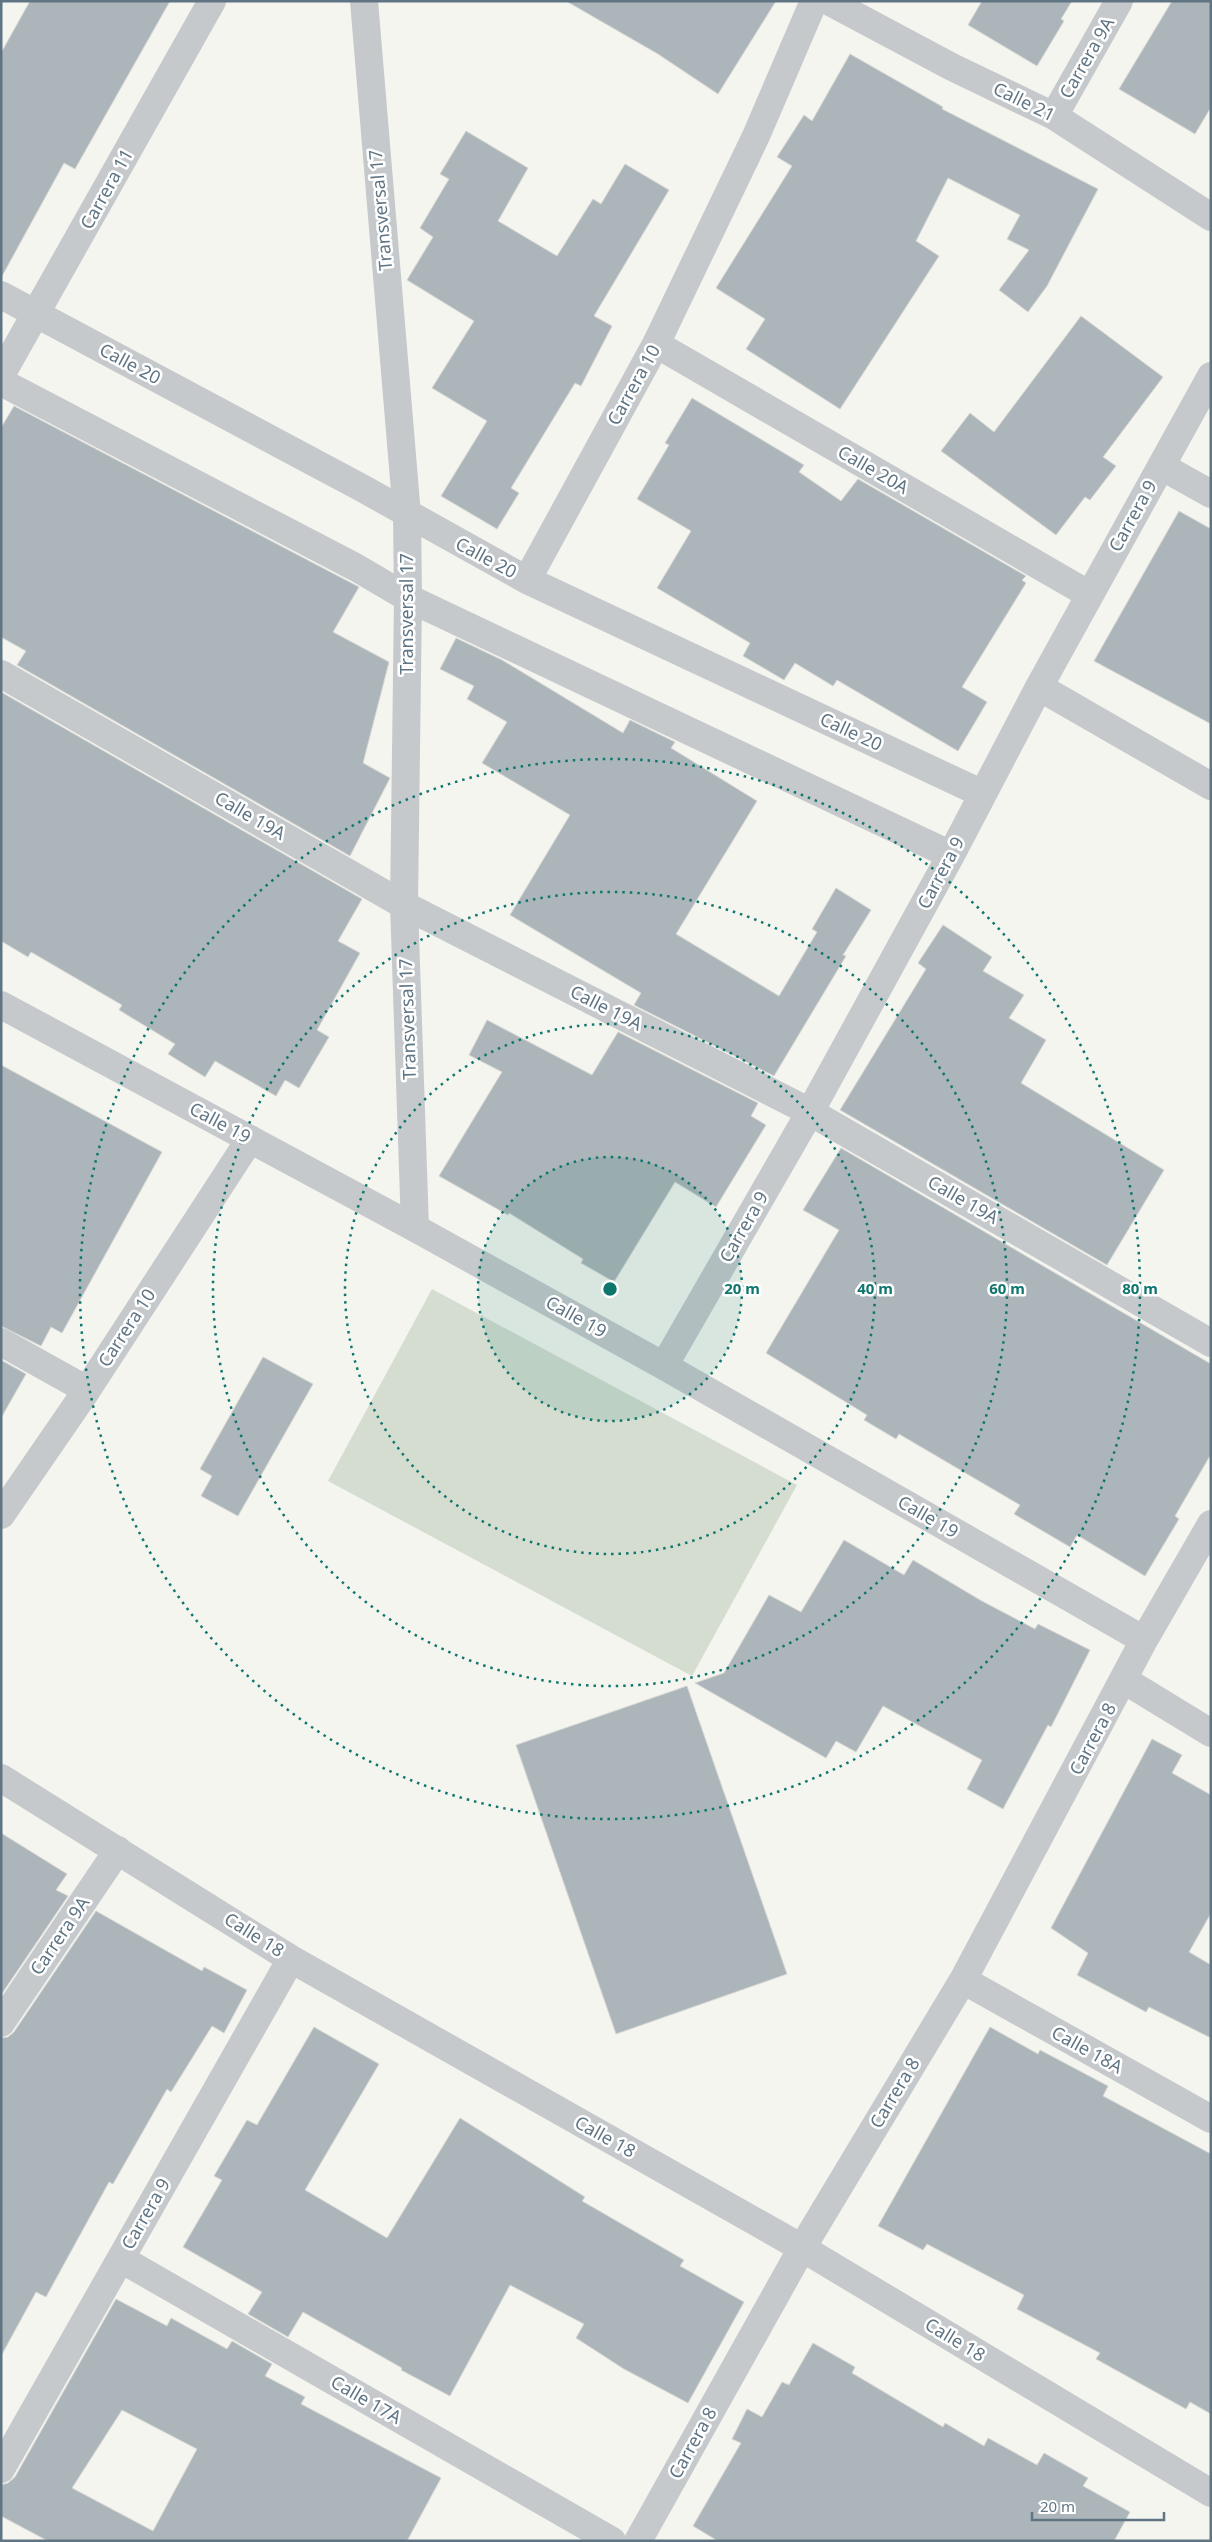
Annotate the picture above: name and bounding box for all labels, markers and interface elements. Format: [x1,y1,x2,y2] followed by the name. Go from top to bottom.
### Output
[1053,12,1119,102] street label: Carrera 9A
[989,76,1059,126] street label: Calle 21
[74,144,138,233] street label: Carrera 11
[363,149,397,272] street label: Transversal 17
[96,337,165,389] street label: Calle 20
[601,340,665,429] street label: Carrera 10
[834,439,914,499] street label: Calle 20A
[1103,475,1162,556] street label: Carrera 9
[452,531,521,583] street label: Calle 20
[394,553,418,675] street label: Transversal 17
[816,706,886,756] street label: Calle 20
[211,785,291,845] street label: Calle 19A
[911,832,969,913] street label: Carrera 9
[393,958,421,1080] street label: Transversal 17
[566,979,647,1036] street label: Calle 19A
[186,1096,255,1148] street label: Calle 19
[924,1169,1004,1229] street label: Calle 19A
[713,1187,773,1266] street label: Carrera 9
[724,1278,760,1298] text: 20 m
[857,1278,893,1298] text: 40 m
[989,1278,1025,1298] text: 60 m
[1122,1278,1158,1298] text: 80 m
[601,1280,619,1298] centre of rings
[92,1284,160,1371] street label: Carrera 10
[542,1290,611,1343] street label: Calle 19
[894,1489,963,1543] street label: Calle 19
[1063,1698,1121,1779] street label: Carrera 8
[24,1891,94,1979] street label: Carrera 9A
[220,1906,289,1962] street label: Calle 18
[1048,2020,1128,2079] street label: Calle 18A
[864,2053,925,2132] street label: Carrera 8
[571,2110,640,2163] street label: Calle 18
[115,2174,175,2253] street label: Carrera 9
[921,2312,990,2366] street label: Calle 18
[327,2369,407,2429] street label: Calle 17A
[663,2402,722,2483] street label: Carrera 8
[1032,2490,1164,2522] scale bar
[1040,2496,1075,2516] text: 20 m

